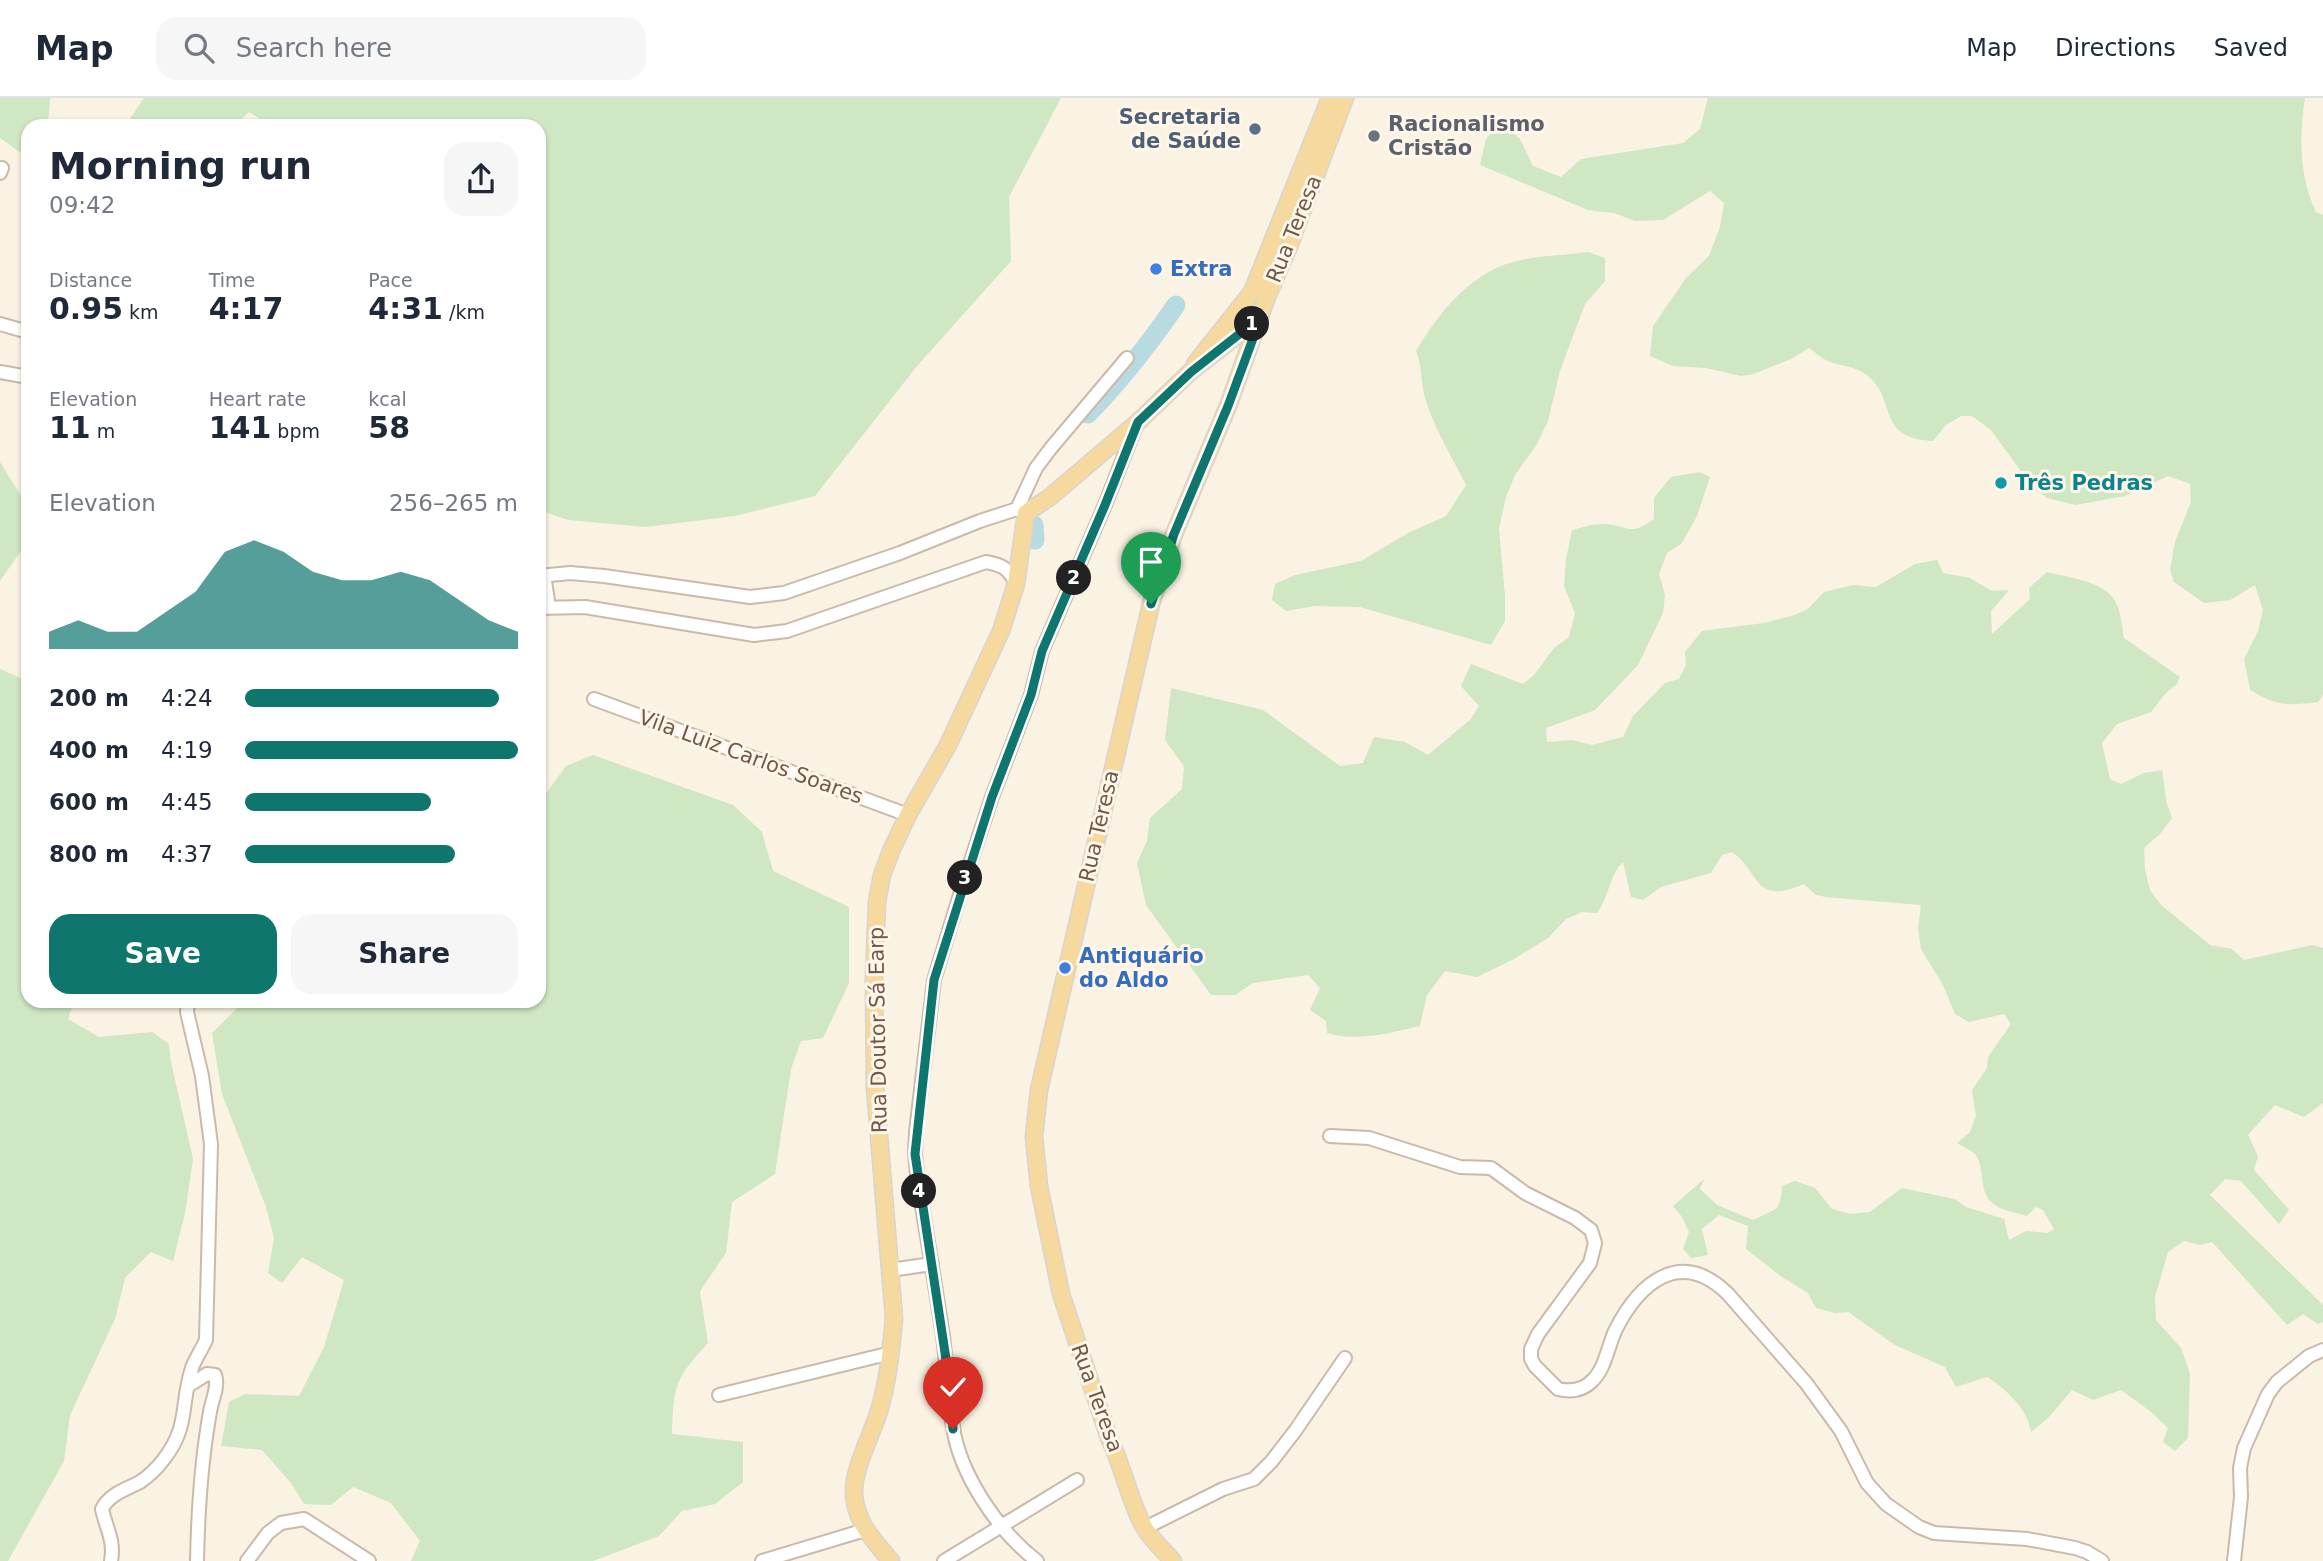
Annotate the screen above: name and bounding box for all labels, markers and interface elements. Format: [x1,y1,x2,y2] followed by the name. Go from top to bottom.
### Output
[156,17,646,80] search box
[35,29,114,68] text: Map
[180,29,218,67] icon: search
[236,33,392,63] text: Search here
[1966,34,2017,62] text: Map
[2055,34,2176,62] text: Directions
[2214,34,2288,62] text: Saved
[1119,105,1241,153] place label: Secretaria de Saúde
[1388,112,1545,160] place label: Racionalismo Cristão
[1247,121,1263,137] marker: Secretaria de Saúde
[1366,128,1382,144] marker: Racionalismo Cristão
[444,142,518,216] button: share
[49,144,312,188] text: Morning run
[1262,172,1326,286] street label: Rua Teresa
[49,192,115,218] text: 09:42
[1170,257,1232,281] place label: Extra
[1148,261,1164,277] marker: Extra
[49,269,132,291] text: Distance
[209,269,255,291] text: Time
[368,269,413,291] text: Pace
[49,291,123,326] text: 0.95
[209,291,283,326] text: 4:17
[368,291,443,326] text: 4:31
[123,301,159,323] text: km
[443,301,485,323] text: /km
[1234,306,1270,342] pin: 1
[1245,312,1258,334] text: 1
[49,388,137,410] text: Elevation
[209,388,306,410] text: Heart rate
[368,388,407,410] text: kcal
[49,410,91,445] text: 11
[209,410,271,445] text: 141
[368,410,410,445] text: 58
[91,420,115,442] text: m
[271,420,320,442] text: bpm
[2015,471,2153,495] place label: Três Pedras
[1993,475,2009,491] marker: Três Pedras
[49,490,156,516] text: Elevation
[389,490,518,516] text: 256–265 m
[1121,532,1181,604] pin
[1132,543,1170,581] icon: arrive
[1056,560,1092,596] pin: 2
[1067,566,1080,588] text: 2
[49,685,129,711] text: 200 m
[161,685,213,711] text: 4:24
[636,705,866,809] street label: Vila Luiz Carlos Soares
[49,737,129,763] text: 400 m
[161,737,213,763] text: 4:19
[1075,768,1123,884] street label: Rua Teresa
[49,789,129,815] text: 600 m
[161,789,213,815] text: 4:45
[49,841,129,867] text: 800 m
[161,841,213,867] text: 4:37
[948,860,982,896] pin: 3
[958,866,971,888] text: 3
[49,914,277,994] button: Save
[291,914,518,994] button: Share
[864,927,892,1133] street label: Rua Doutor Sá Earp
[1079,944,1204,992] place label: Antiquário do Aldo
[1057,960,1073,976] marker: Antiquário do Aldo
[902,1174,936,1208] pin: 4
[912,1179,925,1201] text: 4
[1066,1341,1128,1455] street label: Rua Teresa
[923,1357,983,1429] pin
[934,1368,972,1406] icon: check

